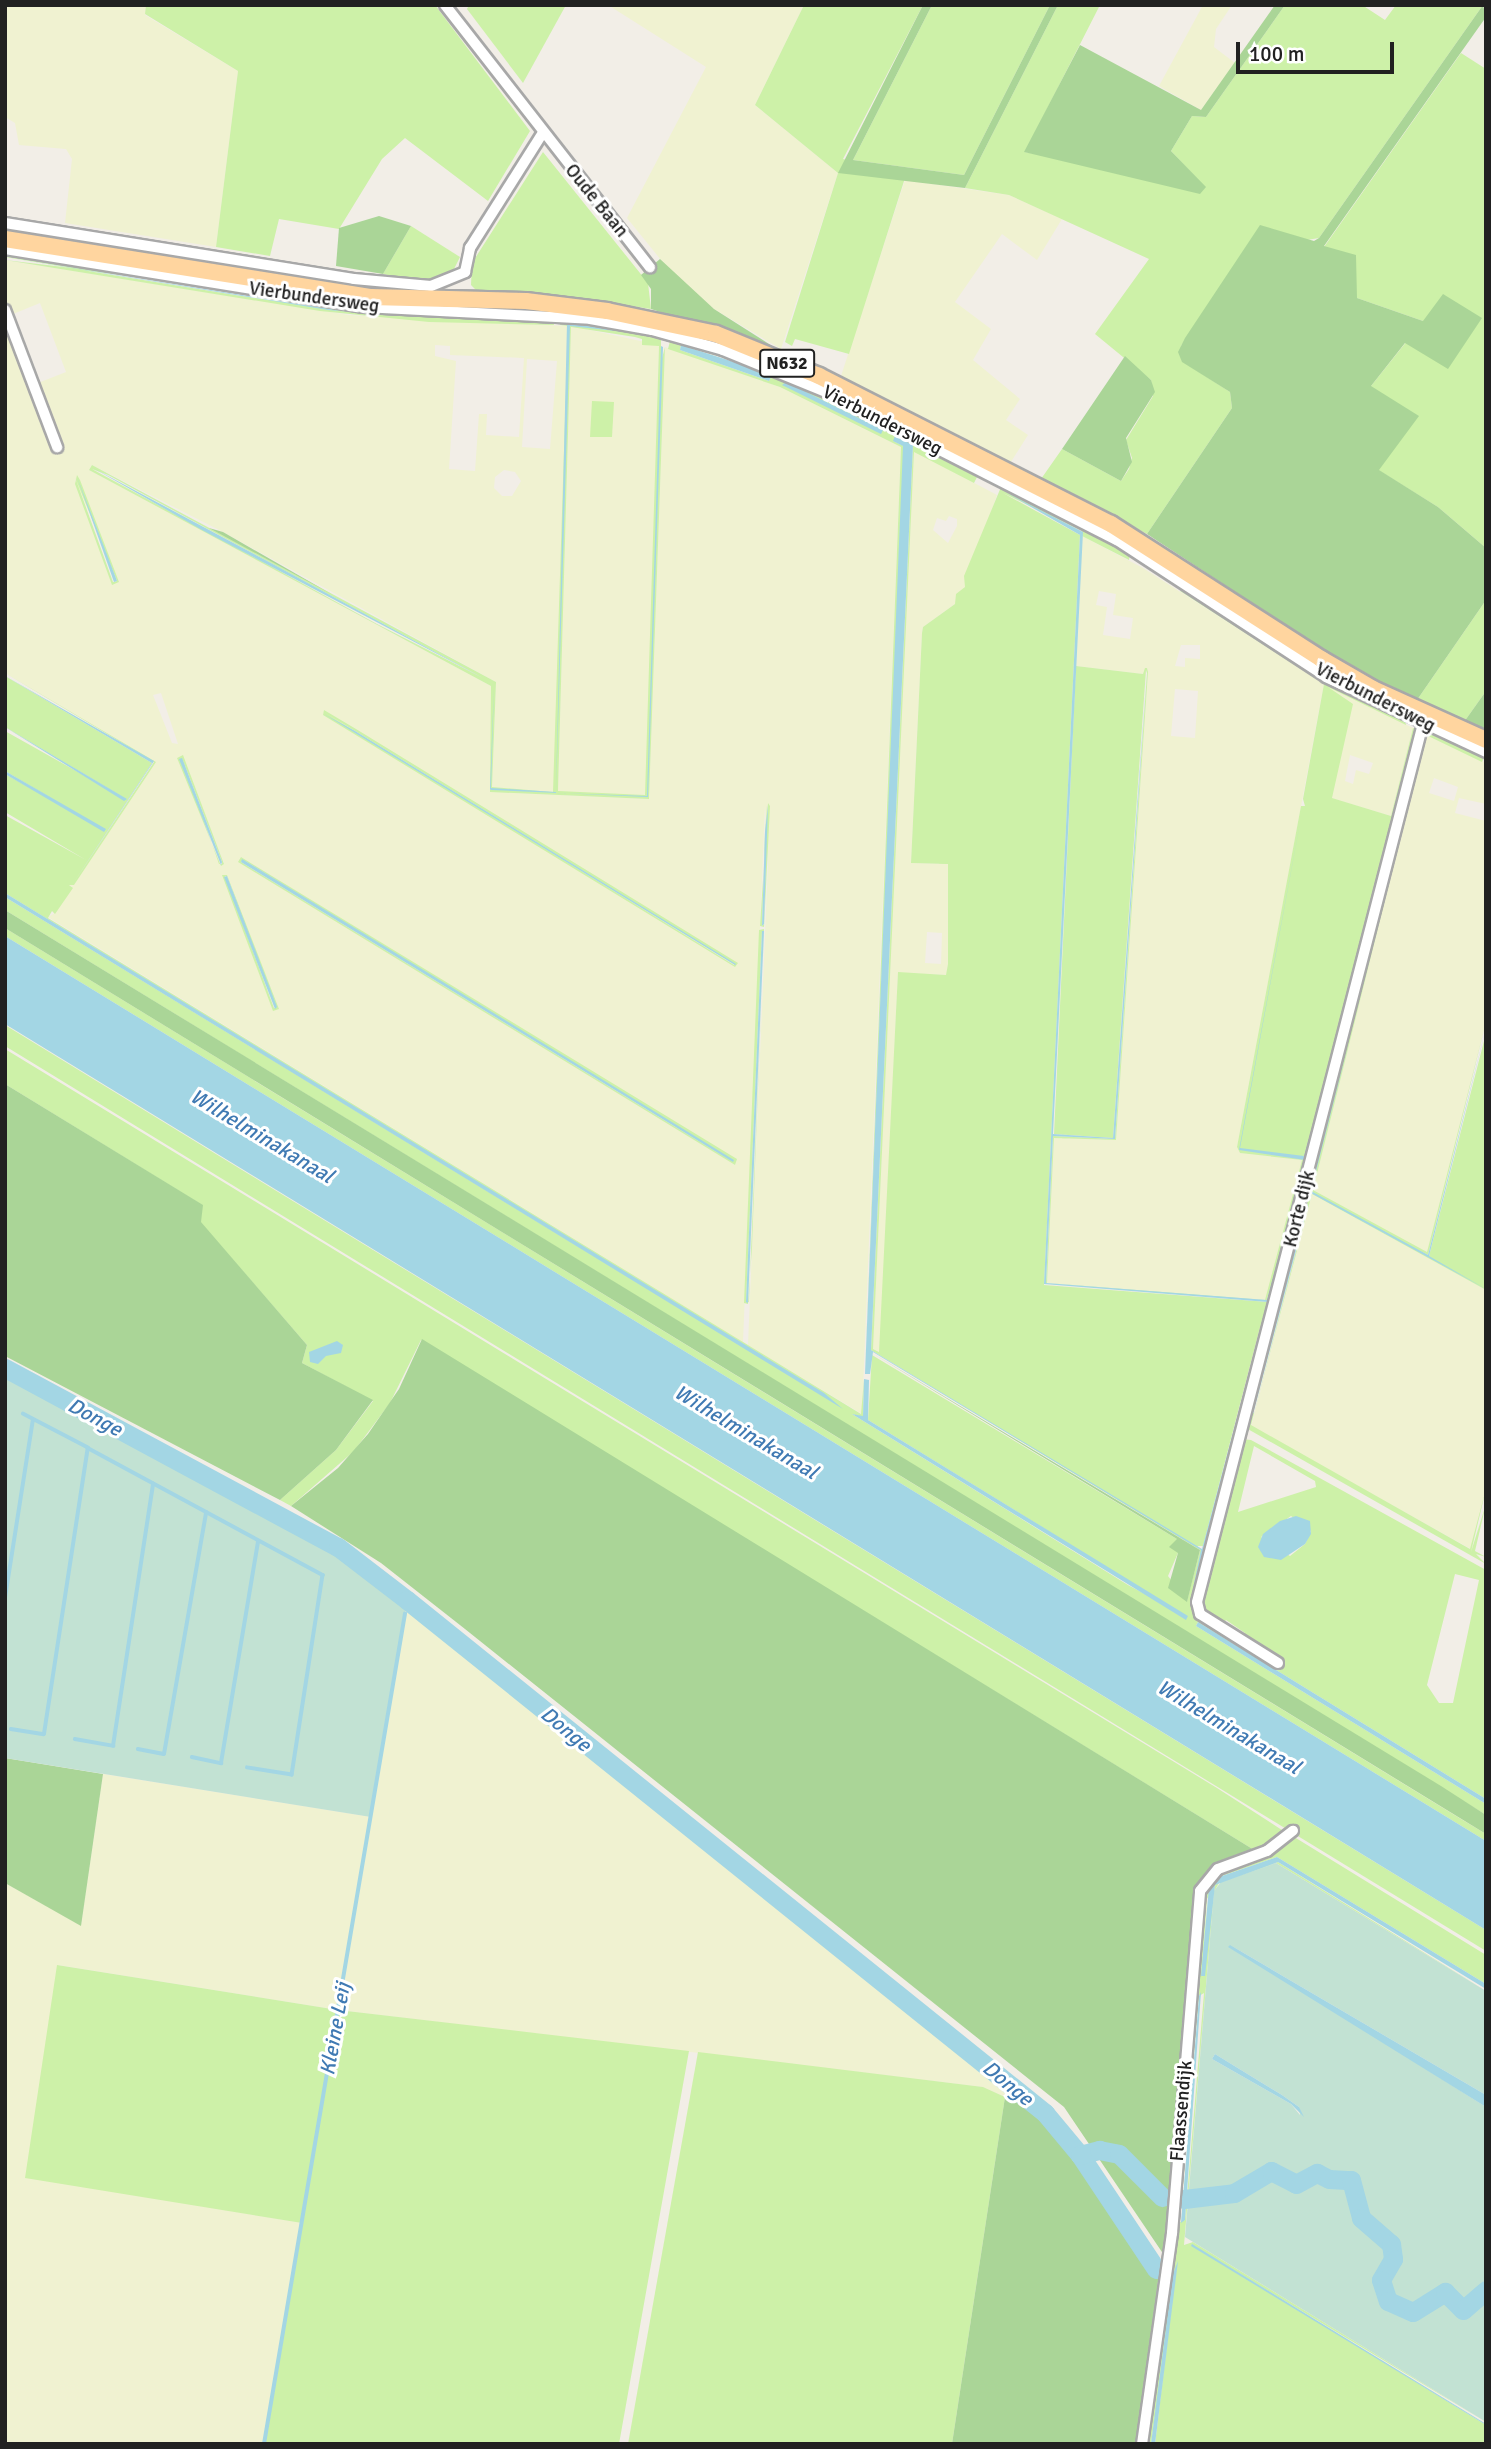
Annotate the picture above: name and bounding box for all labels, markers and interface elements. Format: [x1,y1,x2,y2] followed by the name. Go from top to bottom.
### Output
[1239,28,1396,72] scale bar
[1249,41,1304,67] text: 100 m
[560,160,632,242] street label: Oude Baan
[247,278,381,318] street label: Vierbundersweg
[759,348,815,377] road number: N632
[818,381,946,461] street label: Vierbundersweg
[1311,658,1439,738] street label: Vierbundersweg
[186,1083,338,1189] water label: Wilhelminakanaal
[1279,1168,1321,1250] street label: Korte dijk
[670,1379,822,1485] water label: Wilhelminakanaal
[64,1392,126,1442] water label: Donge
[1153,1674,1305,1780] water label: Wilhelminakanaal
[536,1701,596,1757] water label: Donge
[314,1981,356,2077] water label: Kleine Leij
[978,2055,1038,2111] water label: Donge
[1166,2060,1198,2162] street label: Flaassendijk

